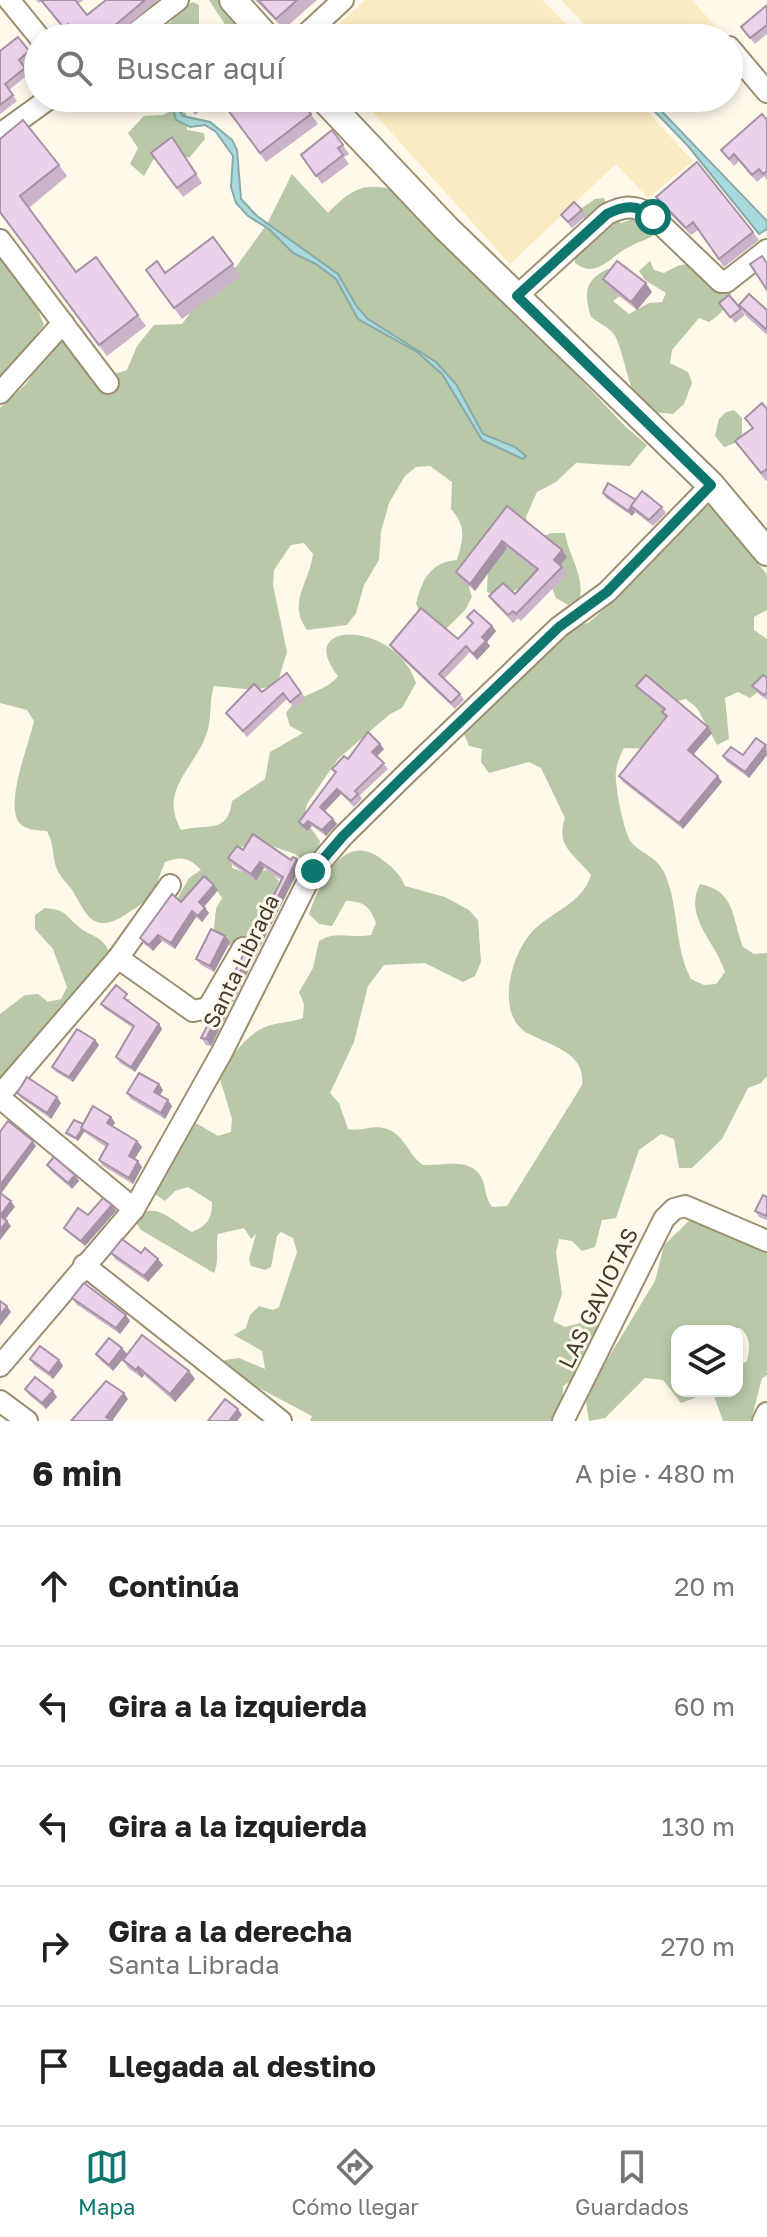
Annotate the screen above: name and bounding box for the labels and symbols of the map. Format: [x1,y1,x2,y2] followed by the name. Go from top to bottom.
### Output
[635,199,671,235] route start
[295,853,331,889] route end
[197,890,285,1032] street label: Santa Librada
[552,1223,643,1373] street label: LAS GAVIOTAS

